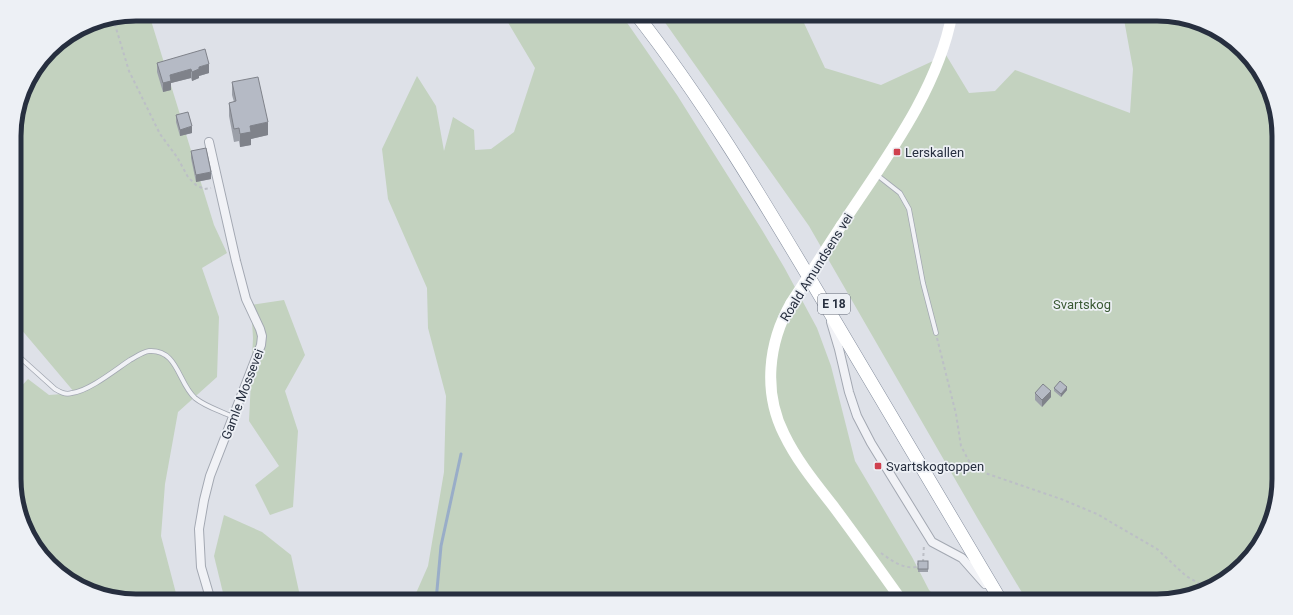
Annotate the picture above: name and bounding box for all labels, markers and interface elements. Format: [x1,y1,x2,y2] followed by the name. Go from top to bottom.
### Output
[905,145,964,160] place label: Lerskallen
[892,147,902,157] marker: Lerskallen
[777,210,856,324] street label: Roald Amundsens vei
[818,294,850,314] road number: E 18
[1053,297,1111,312] park label: Svartskog
[218,347,267,442] street label: Gamle Mossevei
[886,459,984,474] place label: Svartskogtoppen
[873,461,883,471] marker: Svartskogtoppen

